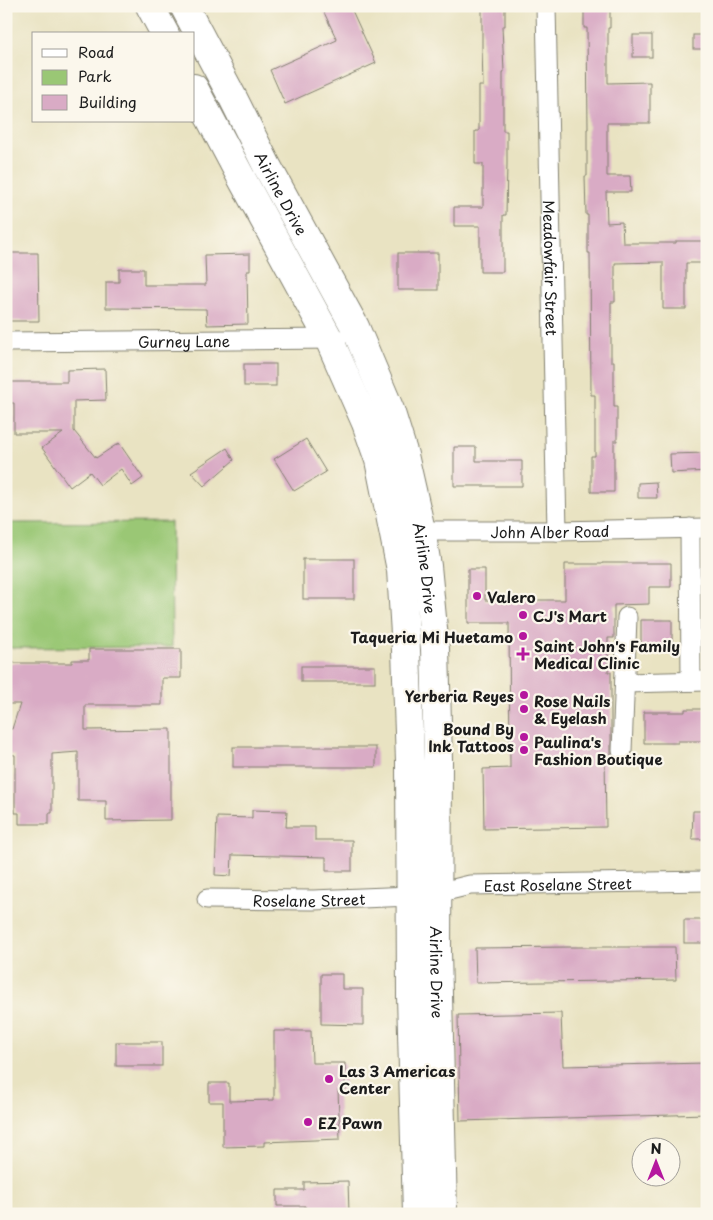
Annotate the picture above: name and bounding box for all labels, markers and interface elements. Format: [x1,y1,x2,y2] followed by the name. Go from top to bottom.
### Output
[32,32,195,122] legend
[78,40,114,63] text: Road
[78,64,112,87] text: Park
[78,90,137,113] text: Building
[250,147,314,239] street label: Airline Drive
[539,200,564,336] street label: Meadowfair Street
[138,328,230,352] street label: Gurney Lane
[490,518,610,543] street label: John Alber Road
[408,520,443,615] street label: Airline Drive
[487,585,536,608] place label: Valero
[471,590,483,602] marker: Valero
[533,604,607,627] place label: CJ's Mart
[517,609,529,621] marker: CJ's Mart
[350,625,513,648] place label: Taqueria Mi Huetamo
[517,630,529,642] marker: Taqueria Mi Huetamo
[534,634,680,674] place label: Saint John's Family Medical Clinic
[516,647,530,661] marker: Saint John's Family Medical Clinic
[405,684,514,707] place label: Yerberia Reyes
[518,689,530,701] marker: Yerberia Reyes
[534,689,610,729] place label: Rose Nails & Eyelash
[518,703,530,715] marker: Rose Nails & Eyelash
[428,717,514,757] place label: Bound By Ink Tattoos
[534,730,663,770] place label: Paulina's Fashion Boutique
[518,731,530,743] marker: Bound By Ink Tattoos
[518,744,530,756] marker: Paulina's Fashion Boutique
[484,871,632,896] street label: East Roselane Street
[253,886,366,912] street label: Roselane Street
[425,926,450,1019] street label: Airline Drive
[339,1059,455,1099] place label: Las 3 Americas Center
[323,1073,335,1085] marker: Las 3 Americas Center
[318,1111,383,1134] place label: EZ Pawn
[302,1116,314,1128] marker: EZ Pawn
[630,1138,680,1188] north arrow
[650,1138,662,1159] text: N

